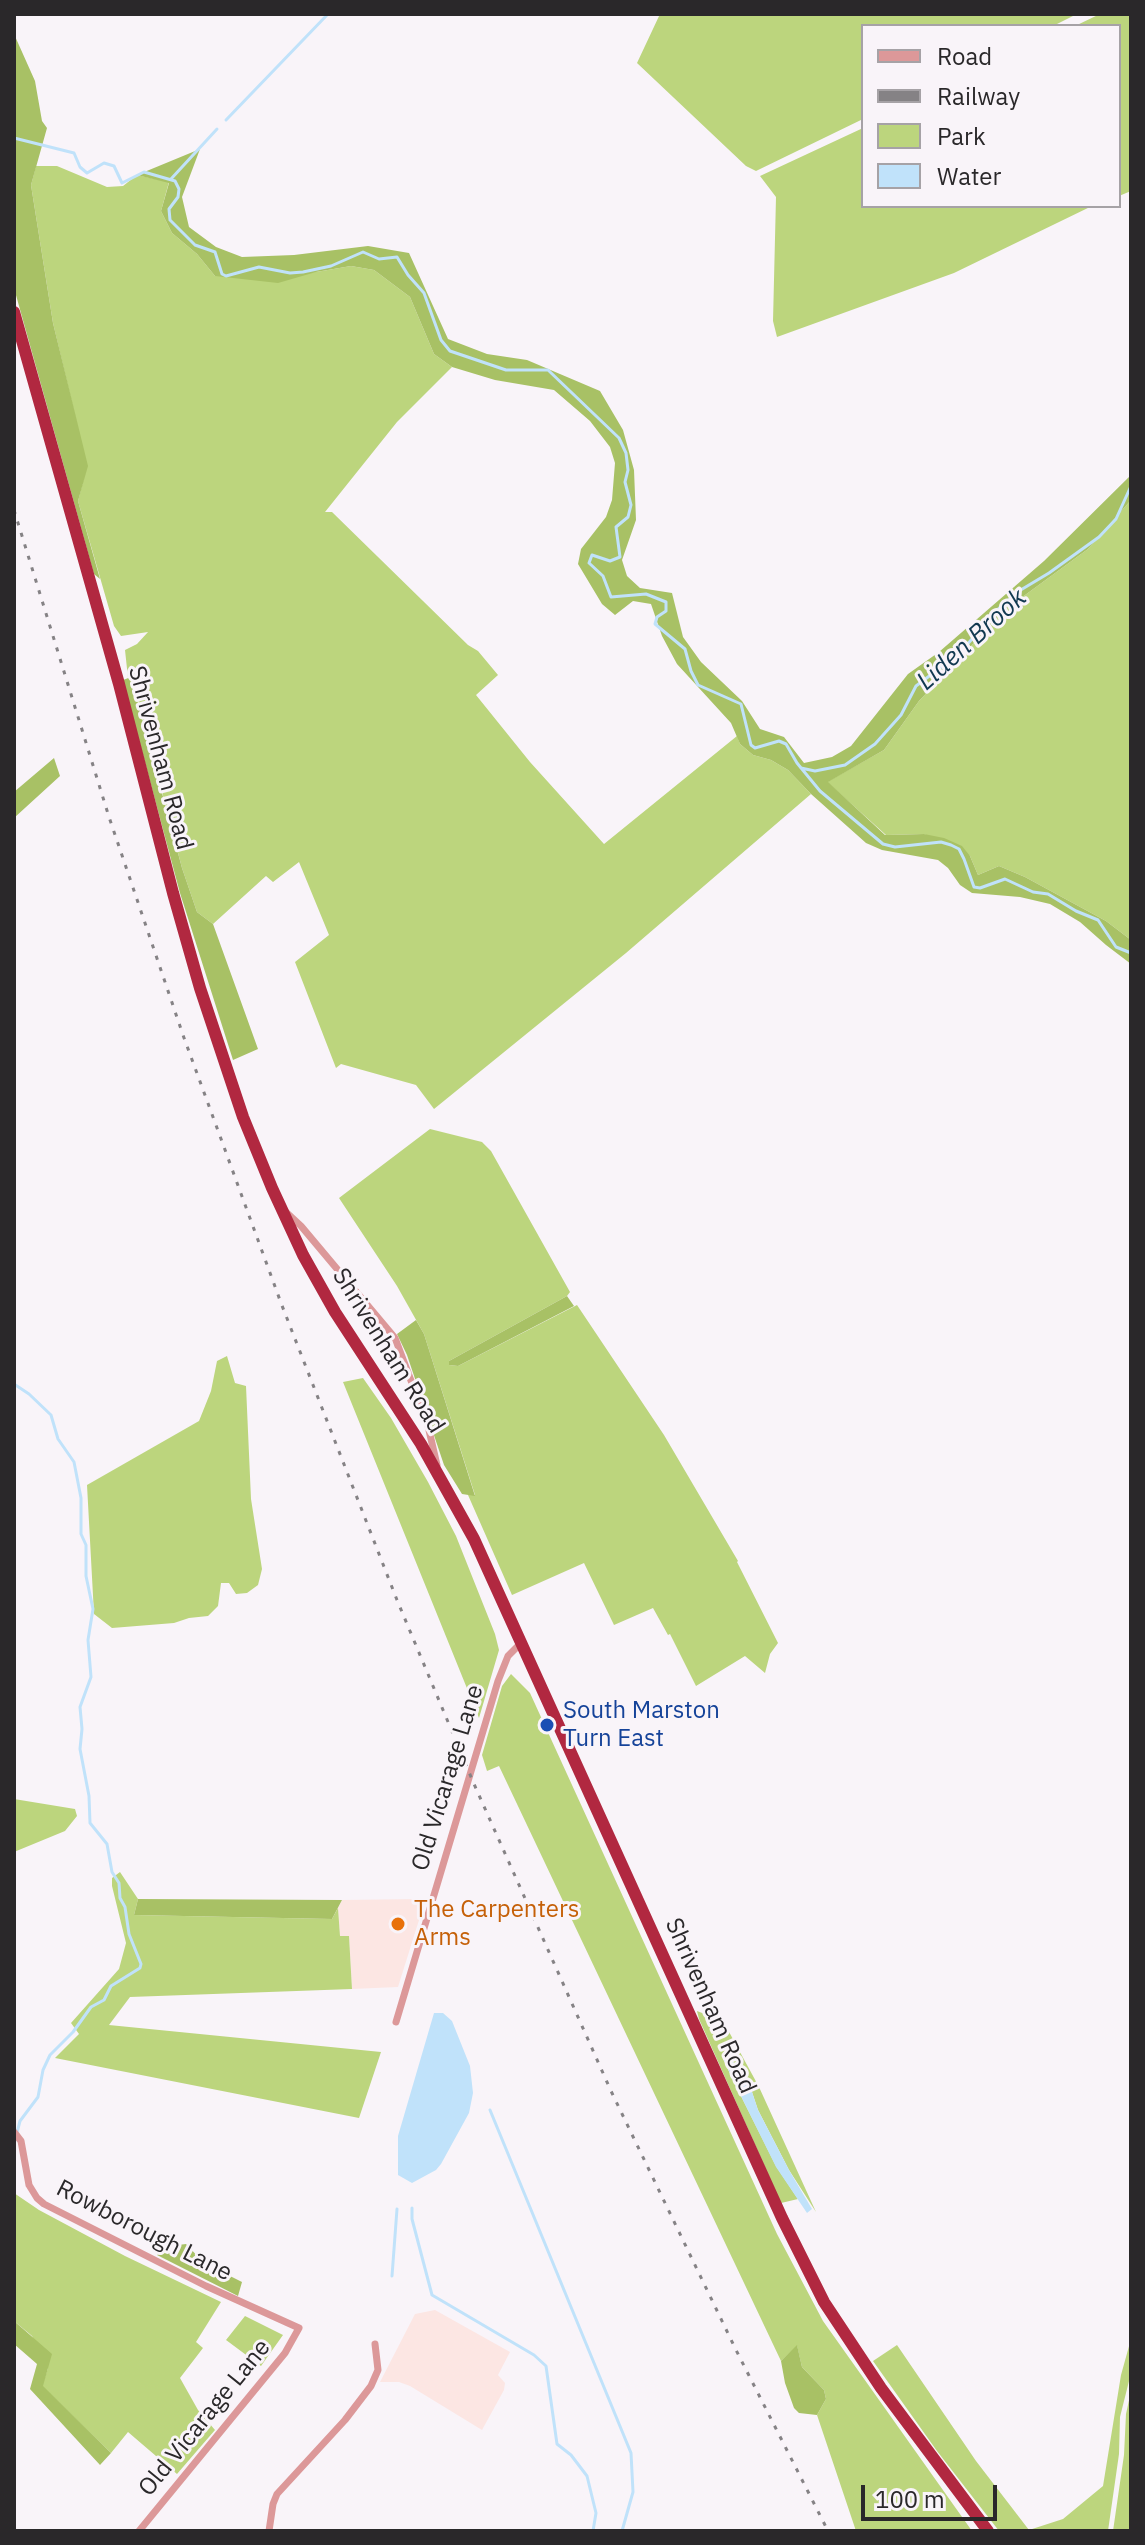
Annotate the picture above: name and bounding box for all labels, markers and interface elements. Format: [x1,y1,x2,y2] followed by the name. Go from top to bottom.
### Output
[861,24,1121,208] legend
[937,40,992,72] text: Road
[937,80,1020,112] text: Railway
[937,120,986,152] text: Park
[937,160,1001,192] text: Water
[911,583,1033,697] water label: Liden Brook
[122,663,198,853] street label: Shrivenham Road
[326,1263,450,1439] street label: Shrivenham Road
[406,1681,490,1875] street label: Old Vicarage Lane
[563,1697,720,1753] place label: South Marston Turn East
[538,1716,556,1734] marker: South Marston Turn East
[414,1896,579,1952] place label: The Carpenters Arms
[658,1914,762,2098] street label: Shrivenham Road
[389,1915,407,1933] marker: The Carpenters Arms
[51,2174,237,2288] street label: Rowborough Lane
[133,2334,277,2502] street label: Old Vicarage Lane
[865,2469,1001,2519] scale bar
[875,2483,945,2515] text: 100 m

